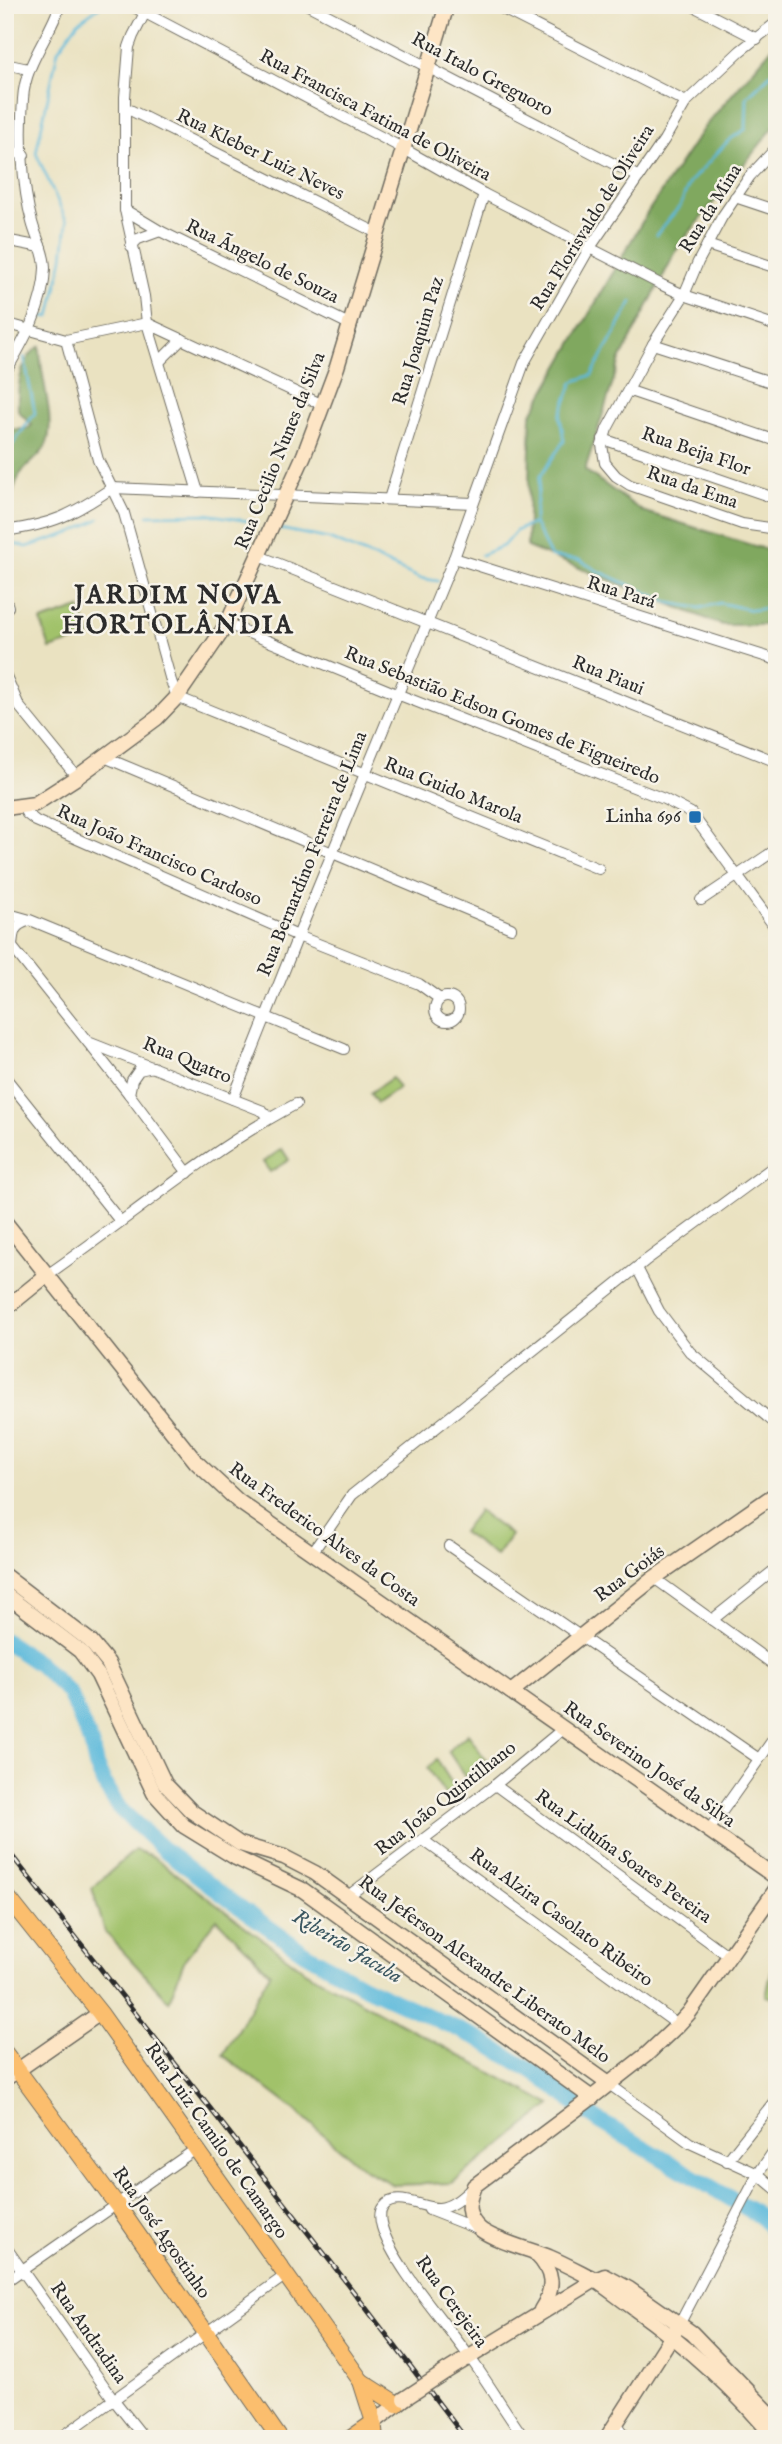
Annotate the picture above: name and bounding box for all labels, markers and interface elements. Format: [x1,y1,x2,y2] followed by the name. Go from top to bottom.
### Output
[407,28,557,122] street label: Rua Italo Greguoro
[255,45,496,188] street label: Rua Francisca Fatima de Oliveira
[172,104,348,206] street label: Rua Kleber Luiz Neves
[526,120,661,316] street label: Rua Florisvaldo de Oliveira
[674,159,748,258] street label: Rua da Mina
[181,214,344,310] street label: Rua Ãngelo de Souza
[388,274,450,408] street label: Rua Joaquim Paz
[230,348,332,553] street label: Rua Cecilio Nunes da Silva
[638,422,754,482] street label: Rua Beija Flor
[643,461,742,515] street label: Rua da Ema
[584,571,659,615] street label: Rua Pará
[62,579,294,642] district label: JARDIM NOVA HORTOLÂNDIA
[341,641,663,791] street label: Rua Sebastião Edson Gomes de Figueiredo
[568,651,648,701] street label: Rua Piaui
[253,727,374,980] street label: Rua Bernardino Ferreira de Lima
[380,752,527,830] street label: Rua Guido Marola
[53,800,265,912] street label: Rua João Francisco Cardoso
[605,805,682,829] place label: Linha 696
[687,809,703,825] marker: Linha 696
[139,1032,235,1090] street label: Rua Quatro
[224,1457,425,1613] street label: Rua Frederico Alves da Costa
[590,1540,670,1608] street label: Rua Goiás
[558,1697,740,1834] street label: Rua Severino José da Silva
[371,1736,521,1862] street label: Rua João Quintilhano
[530,1785,717,1930] street label: Rua Liduína Soares Pereira
[464,1843,658,1993] street label: Rua Alzira Casolato Ribeiro
[353,1870,615,2070] street label: Rua Jeferson Alexandre Liberato Melo
[287,1904,407,1990] water label: Ribeirão Jacuba
[139,2038,293,2244] street label: Rua Luiz Camilo de Camargo
[107,2162,215,2304] street label: Rua José Agostinho
[410,2251,493,2353] street label: Rua Cerejeira
[44,2278,132,2389] street label: Rua Andradina

